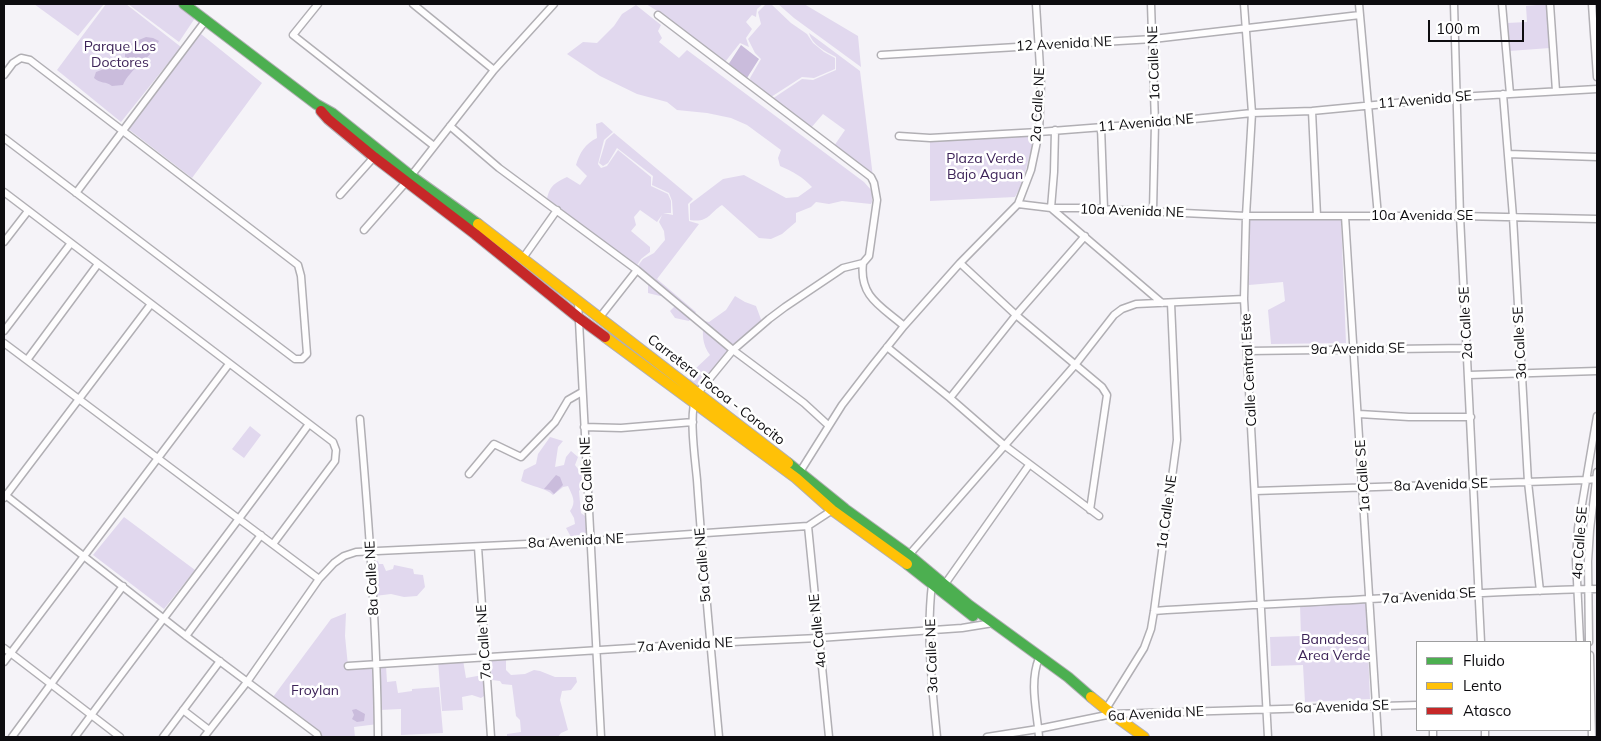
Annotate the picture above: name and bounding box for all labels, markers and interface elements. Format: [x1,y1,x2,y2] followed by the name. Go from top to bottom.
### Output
[1431,10,1527,42] scale bar
[1436,19,1480,38] text: 100 m
[1144,25,1164,101] street label: 1a Calle NE
[1016,33,1112,55] street label: 12 Avenida NE
[84,39,156,72] park label: Parque Los Doctores
[1028,67,1048,143] street label: 2a Calle NE
[1377,88,1473,112] street label: 11 Avenida SE
[1097,110,1195,136] street label: 11 Avenida NE
[946,151,1024,184] park label: Plaza Verde Bajo Aguan
[1080,201,1184,221] street label: 10a Avenida NE
[1371,208,1473,224] street label: 10a Avenida SE
[1456,286,1476,360] street label: 2a Calle SE
[1510,306,1530,380] street label: 3a Calle SE
[1238,313,1260,427] street label: Calle Central Este
[644,331,788,449] street label: Carretera Tocoa - Corocito
[1311,340,1405,358] street label: 9a Avenida SE
[577,436,597,512] street label: 6a Calle NE
[1352,439,1374,513] street label: 1a Calle SE
[1153,474,1181,550] street label: 1a Calle NE
[1394,475,1488,495] street label: 8a Avenida SE
[1569,506,1591,580] street label: 4a Calle SE
[691,527,715,603] street label: 5a Calle NE
[528,530,624,552] street label: 8a Avenida NE
[362,540,382,616] street label: 8a Calle NE
[1381,584,1477,608] street label: 7a Avenida SE
[806,593,830,669] street label: 4a Calle NE
[473,604,495,680] street label: 7a Calle NE
[922,618,942,694] street label: 3a Calle NE
[1298,632,1370,664] park label: Banadesa Area Verde
[637,634,733,656] street label: 7a Avenida NE
[1416,641,1591,731] legend
[1463,651,1505,670] text: Fluido
[1463,676,1502,695] text: Lento
[291,683,339,699] park label: Froylan
[1295,697,1389,717] street label: 6a Avenida SE
[1463,701,1511,720] text: Atasco
[1108,703,1204,725] street label: 6a Avenida NE

